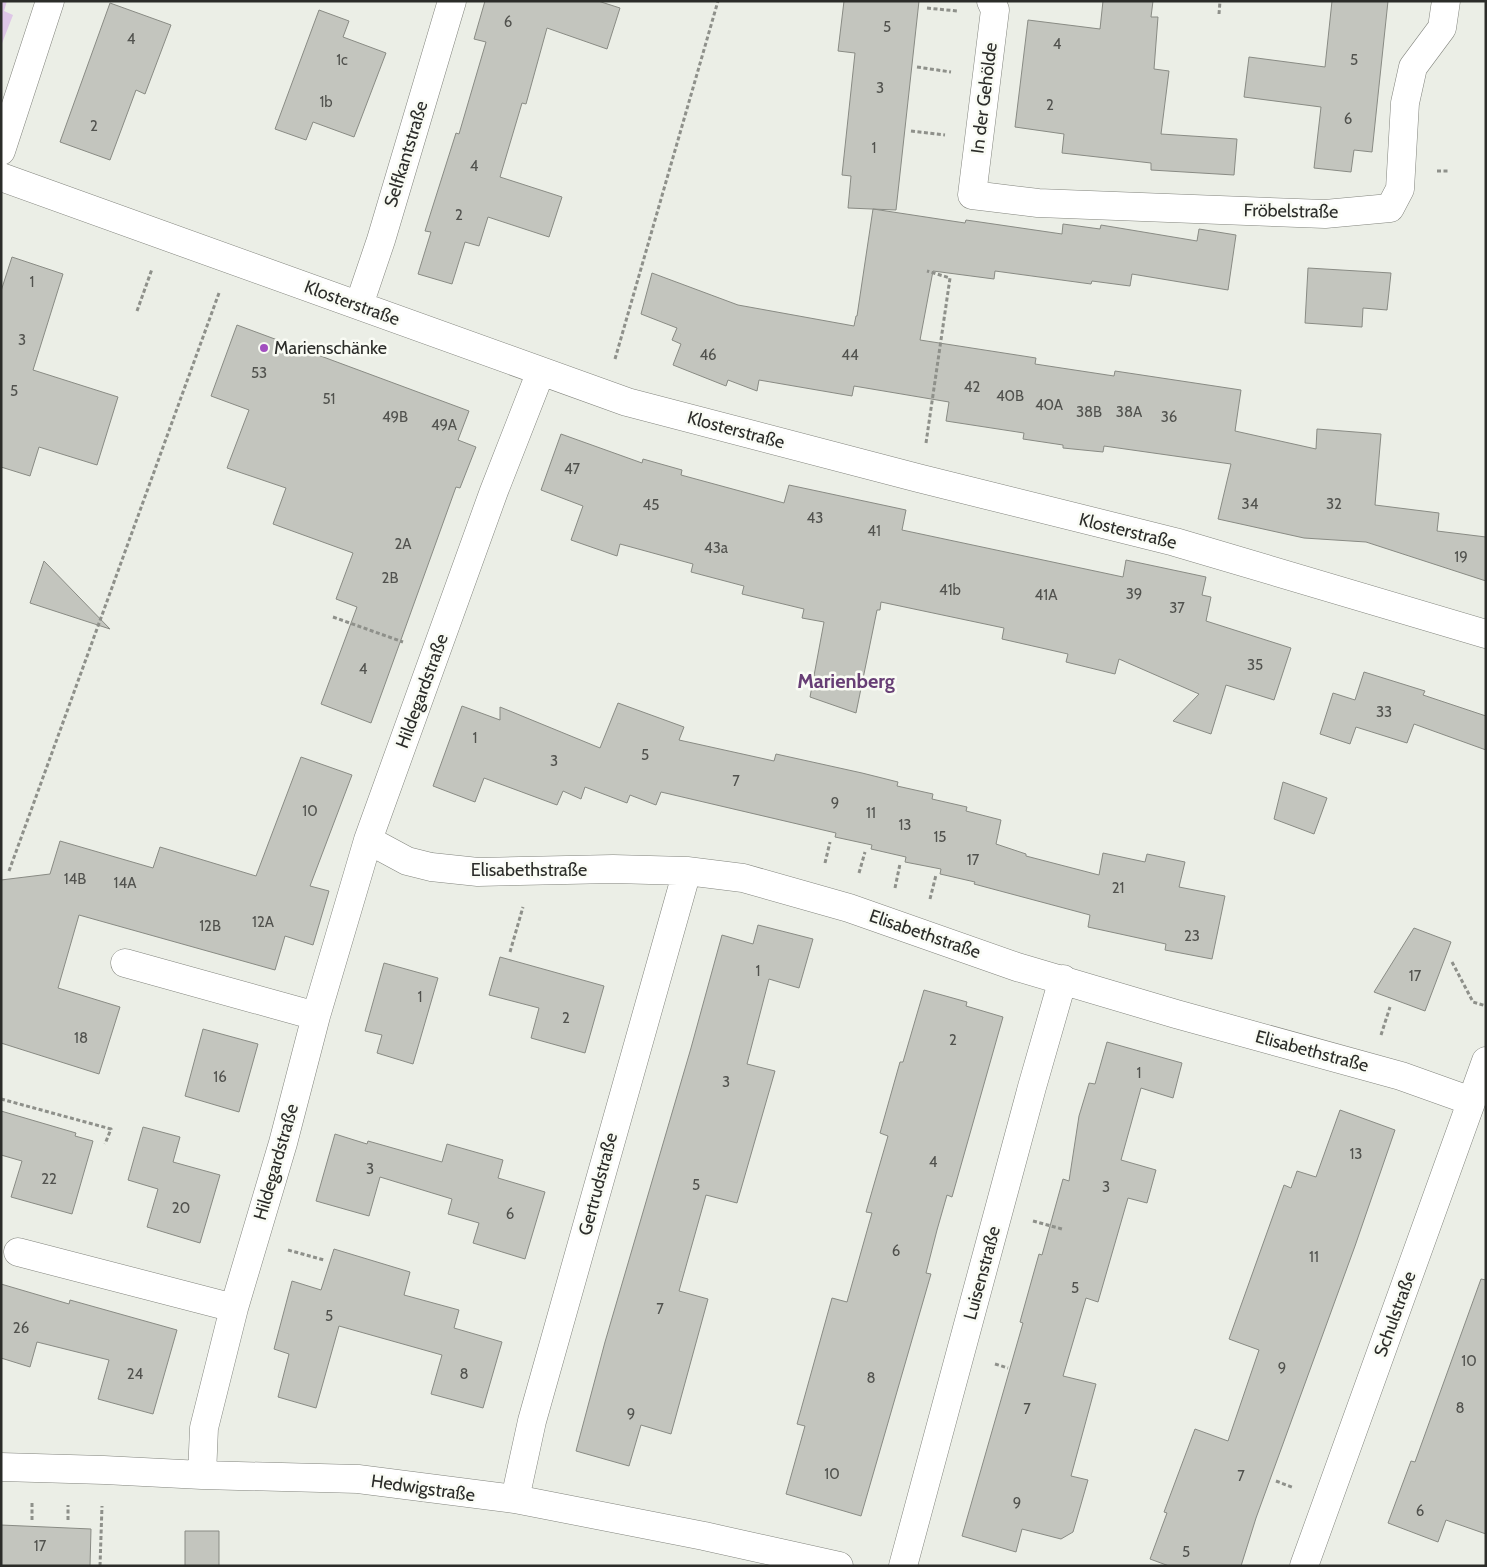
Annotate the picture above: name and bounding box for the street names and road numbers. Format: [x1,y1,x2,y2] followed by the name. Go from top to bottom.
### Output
[966,41,1002,155] street label: In der Gehölde
[379,98,433,210] street label: Selfkantstraße
[1243,199,1339,223] street label: Fröbelstraße
[301,276,403,330] street label: Klosterstraße
[685,406,787,454] street label: Klosterstraße
[1077,508,1179,554] street label: Klosterstraße
[391,631,453,751] street label: Hildegardstraße
[471,859,587,881] street label: Elisabethstraße
[866,905,984,963] street label: Elisabethstraße
[1253,1025,1371,1077] street label: Elisabethstraße
[249,1101,303,1223] street label: Hildegardstraße
[574,1130,622,1238] street label: Gertrudstraße
[959,1224,1005,1322] street label: Luisenstraße
[1369,1268,1421,1360] street label: Schulstraße
[370,1470,476,1506] street label: Hedwigstraße

